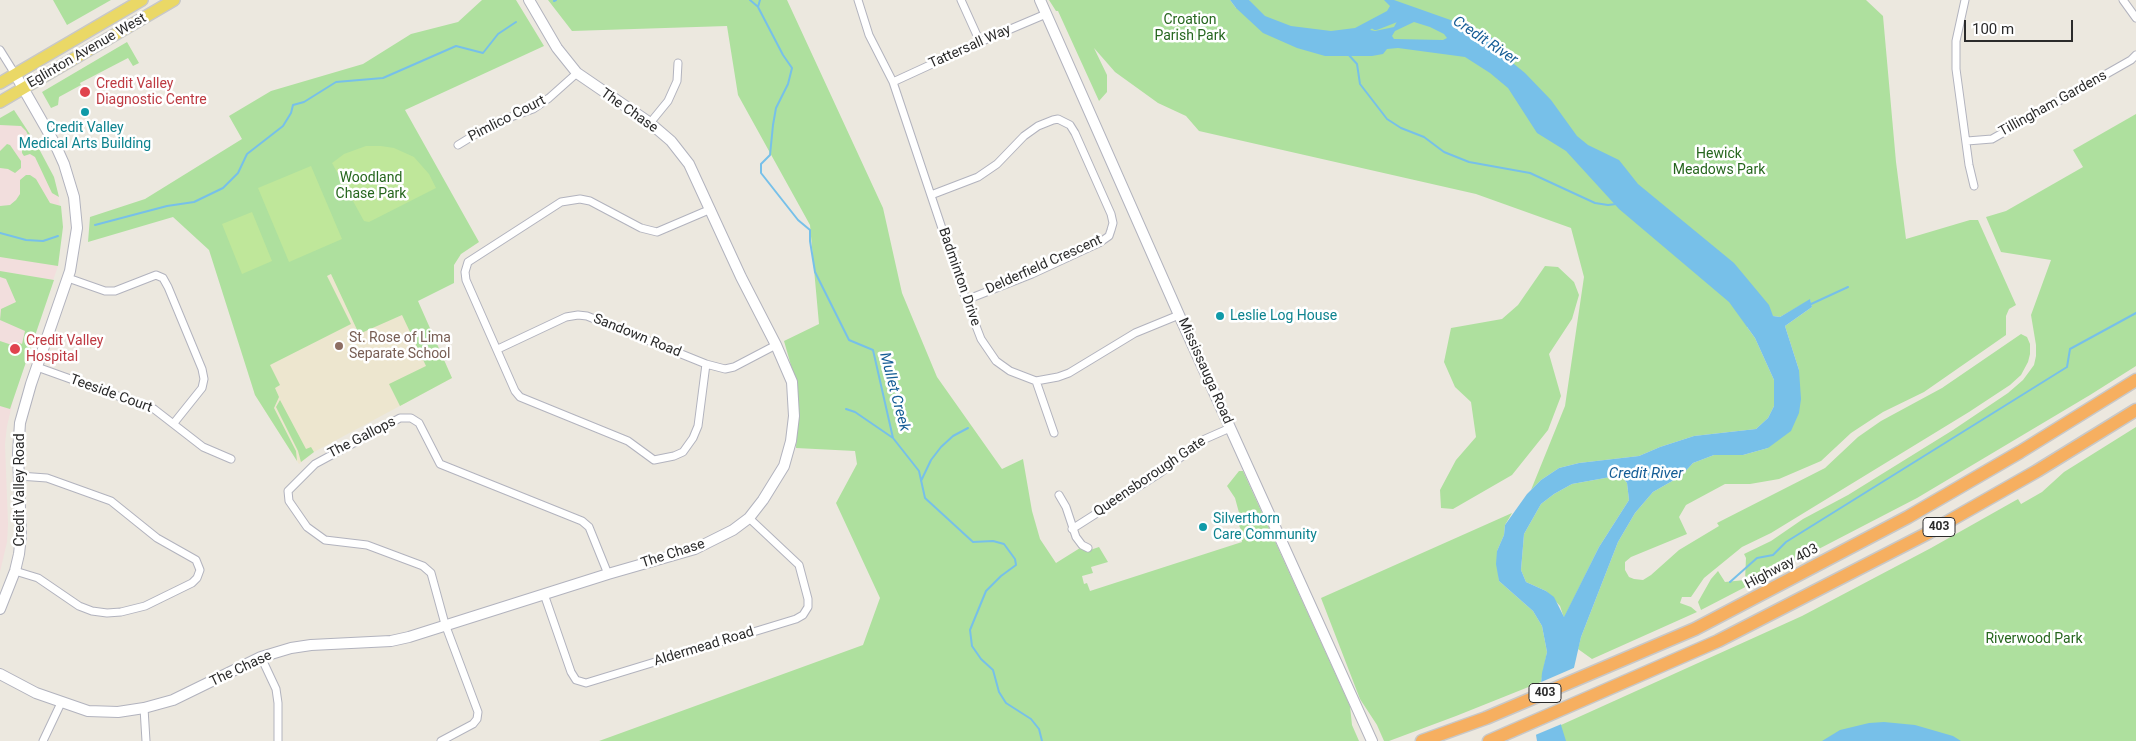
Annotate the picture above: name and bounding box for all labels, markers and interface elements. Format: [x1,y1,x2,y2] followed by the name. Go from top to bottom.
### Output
[25,10,149,92] street label: Eglinton Avenue West
[1966,10,2075,42] scale bar
[1154,12,1226,44] park label: Croation Parish Park
[1449,13,1521,69] water label: Credit River
[1972,20,2014,38] text: 100 m
[926,21,1014,73] street label: Tattersall Way
[1996,67,2110,141] street label: Tillingham Gardens
[96,76,207,108] place label: Credit Valley Diagnostic Centre
[78,85,92,99] marker: Credit Valley Diagnostic Centre
[597,85,661,137] street label: The Chase
[466,92,548,146] street label: Pimlico Court
[79,106,91,118] marker: Credit Valley Medical Arts Building
[19,120,151,152] place label: Credit Valley Medical Arts Building
[1673,146,1765,178] park label: Hewick Meadows Park
[336,170,406,202] park label: Woodland Chase Park
[934,226,984,328] street label: Badminton Drive
[983,232,1105,298] street label: Delderfield Crescent
[1230,308,1337,324] place label: Leslie Log House
[1214,310,1226,322] marker: Leslie Log House
[591,311,683,361] street label: Sandown Road
[1174,315,1236,427] street label: Mississauga Road
[349,330,451,362] place label: St. Rose of Lima Separate School
[26,333,103,366] place label: Credit Valley Hospital
[333,340,345,352] marker: St. Rose of Lima Separate School
[8,342,22,356] marker: Credit Valley Hospital
[875,351,913,433] water label: Mullet Creek
[68,371,154,417] street label: Teeside Court
[325,414,399,462] street label: The Gallops
[12,433,28,547] street label: Credit Valley Road
[1091,433,1209,521] street label: Queensborough Gate
[1609,465,1683,483] water label: Credit River
[1213,511,1317,544] place label: Silverthorn Care Community
[1923,518,1955,536] road number: 403
[1197,521,1209,533] marker: Silverthorn Care Community
[639,536,707,572] street label: The Chase
[1742,541,1822,593] street label: Highway 403
[652,624,756,670] street label: Aldermead Road
[1985,631,2083,647] park label: Riverwood Park
[208,647,274,691] street label: The Chase
[1529,684,1561,702] road number: 403

